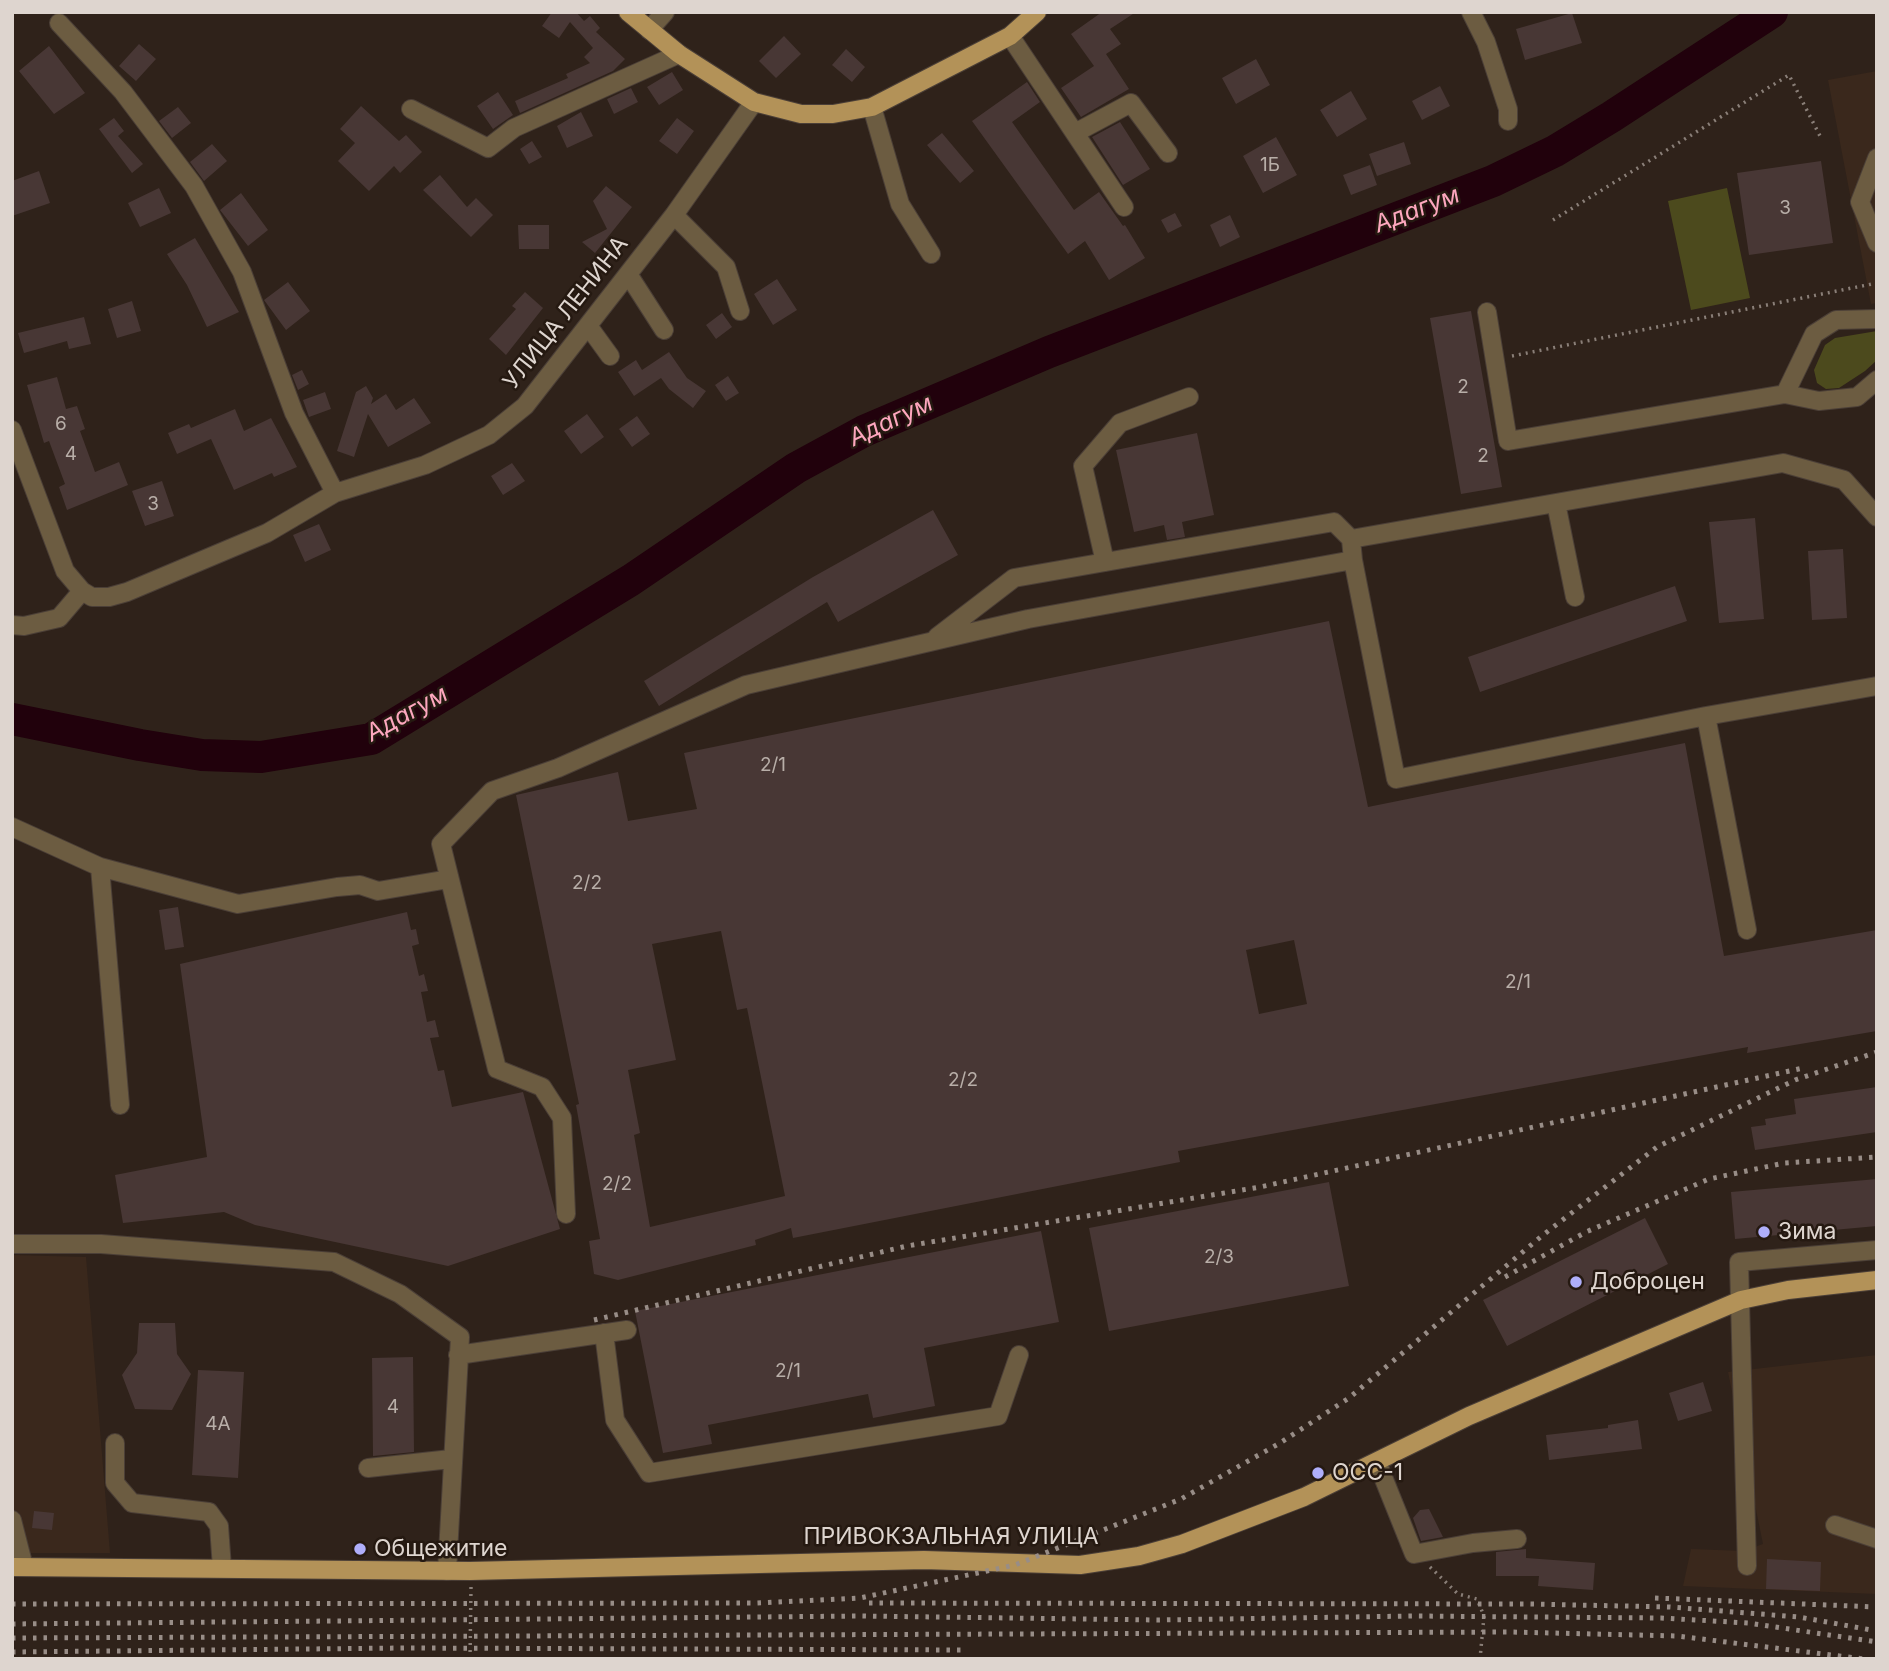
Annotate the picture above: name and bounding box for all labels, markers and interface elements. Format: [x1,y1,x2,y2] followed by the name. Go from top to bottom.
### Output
[1260,154,1280,176] house number: 1Б
[1370,181,1464,239] water label: Адагум
[1779,197,1791,219] house number: 3
[498,231,634,395] street label: УЛИЦА ЛЕНИНА
[1457,376,1469,398] house number: 2
[844,389,938,453] water label: Адагум
[55,413,67,435] house number: 6
[65,443,77,465] house number: 4
[1477,445,1489,467] house number: 2
[147,493,159,515] house number: 3
[361,680,453,748] water label: Адагум
[760,754,786,776] house number: 2/1
[572,872,602,894] house number: 2/2
[1505,971,1531,993] house number: 2/1
[948,1069,978,1091] house number: 2/2
[602,1173,632,1195] house number: 2/2
[1778,1218,1836,1246] place label: Зима
[1756,1224,1772,1240] marker: Зима
[1204,1246,1234,1268] house number: 2/3
[1590,1268,1705,1296] place label: Доброцен
[1568,1274,1584,1290] marker: Доброцен
[775,1360,801,1382] house number: 2/1
[387,1396,399,1418] house number: 4
[205,1413,231,1435] house number: 4А
[1332,1459,1403,1487] place label: ОСС-1
[1310,1465,1326,1481] marker: ОСС-1
[803,1523,1099,1551] street label: ПРИВОКЗАЛЬНАЯ УЛИЦА
[374,1535,507,1563] place label: Общежитие
[352,1541,368,1557] marker: Общежитие

